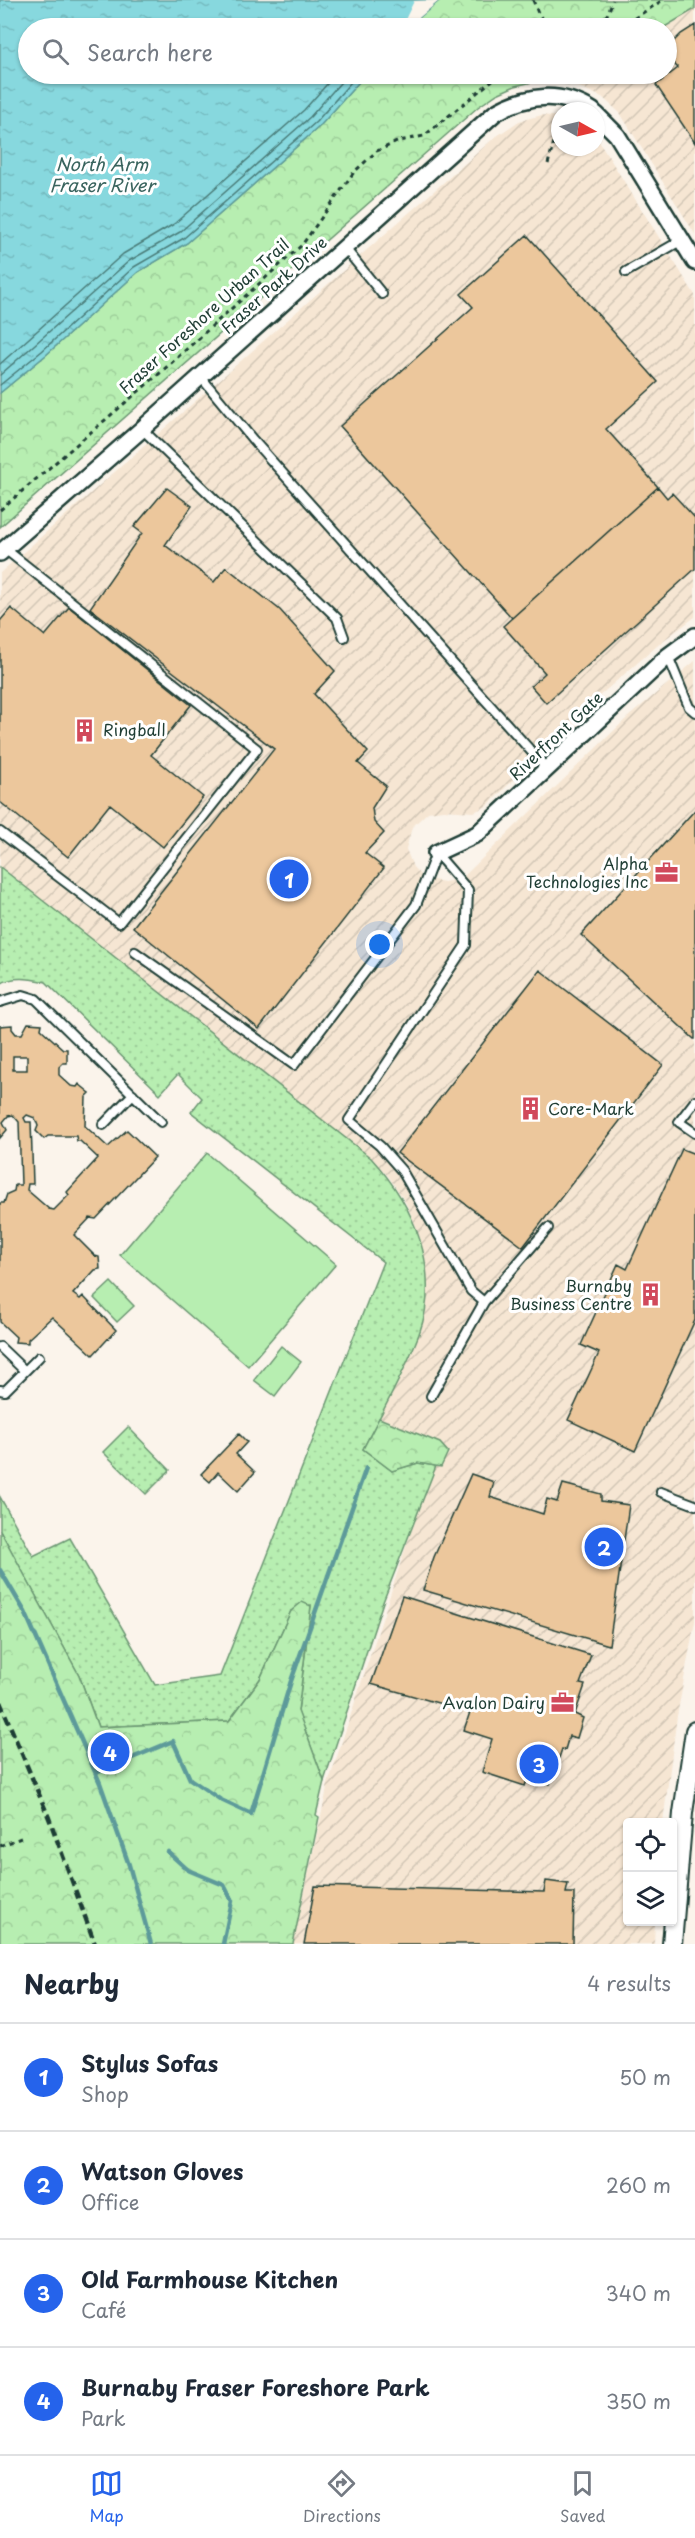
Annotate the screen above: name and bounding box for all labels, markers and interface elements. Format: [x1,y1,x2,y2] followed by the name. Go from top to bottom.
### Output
[18,18,677,84] search box
[39,35,72,68] icon: search
[87,35,213,68] text: Search here
[551,102,605,156] north arrow
[49,150,157,198] water label: North Arm Fraser River
[215,230,332,338] street label: Fraser Park Drive
[113,232,294,398] street label: Fraser Foreshore Urban Trail
[503,685,608,785] street label: Riverfront Gate
[72,717,98,743] building icon: Ringball
[103,717,166,741] place label: Ringball
[526,851,648,893] place label: Alpha Technologies Inc
[270,856,308,902] pin: 1
[653,860,679,886] office icon: Alpha Technologies Inc
[365,930,394,959] your location
[517,1096,543,1122] building icon: Core-Mark
[548,1096,634,1120] place label: Core-Mark
[510,1273,632,1315] place label: Burnaby Business Centre
[637,1282,663,1308] building icon: Burnaby Business Centre
[584,1524,624,1570] pin: 2
[442,1690,545,1714] place label: Avalon Dairy
[550,1690,576,1716] office icon: Avalon Dairy
[90,1730,130,1774] pin: 4
[520,1742,558,1786] pin: 3
[623,1818,677,1926] map controls
[623,1818,677,1872] button: locate
[623,1872,677,1926] button: layers
[24,1964,119,2003] text: Nearby
[587,1968,671,1998] text: 4 results
[81,2046,218,2079] text: Stylus Sofas
[39,2062,48,2092] text: 1
[619,2062,671,2092] text: 50 m
[81,2079,129,2109] text: Shop
[81,2154,244,2187] text: Watson Gloves
[36,2170,51,2200] text: 2
[606,2170,671,2200] text: 260 m
[81,2187,139,2217] text: Office
[81,2262,338,2295] text: Old Farmhouse Kitchen
[37,2278,50,2308] text: 3
[606,2278,671,2308] text: 340 m
[81,2295,126,2325] text: Café
[81,2370,430,2403] text: Burnaby Fraser Foreshore Park
[37,2386,50,2416] text: 4
[606,2386,671,2416] text: 350 m
[81,2403,126,2433] text: Park
[90,2467,124,2527] tab: Map
[303,2467,381,2527] tab: Directions
[560,2467,605,2527] tab: Saved

